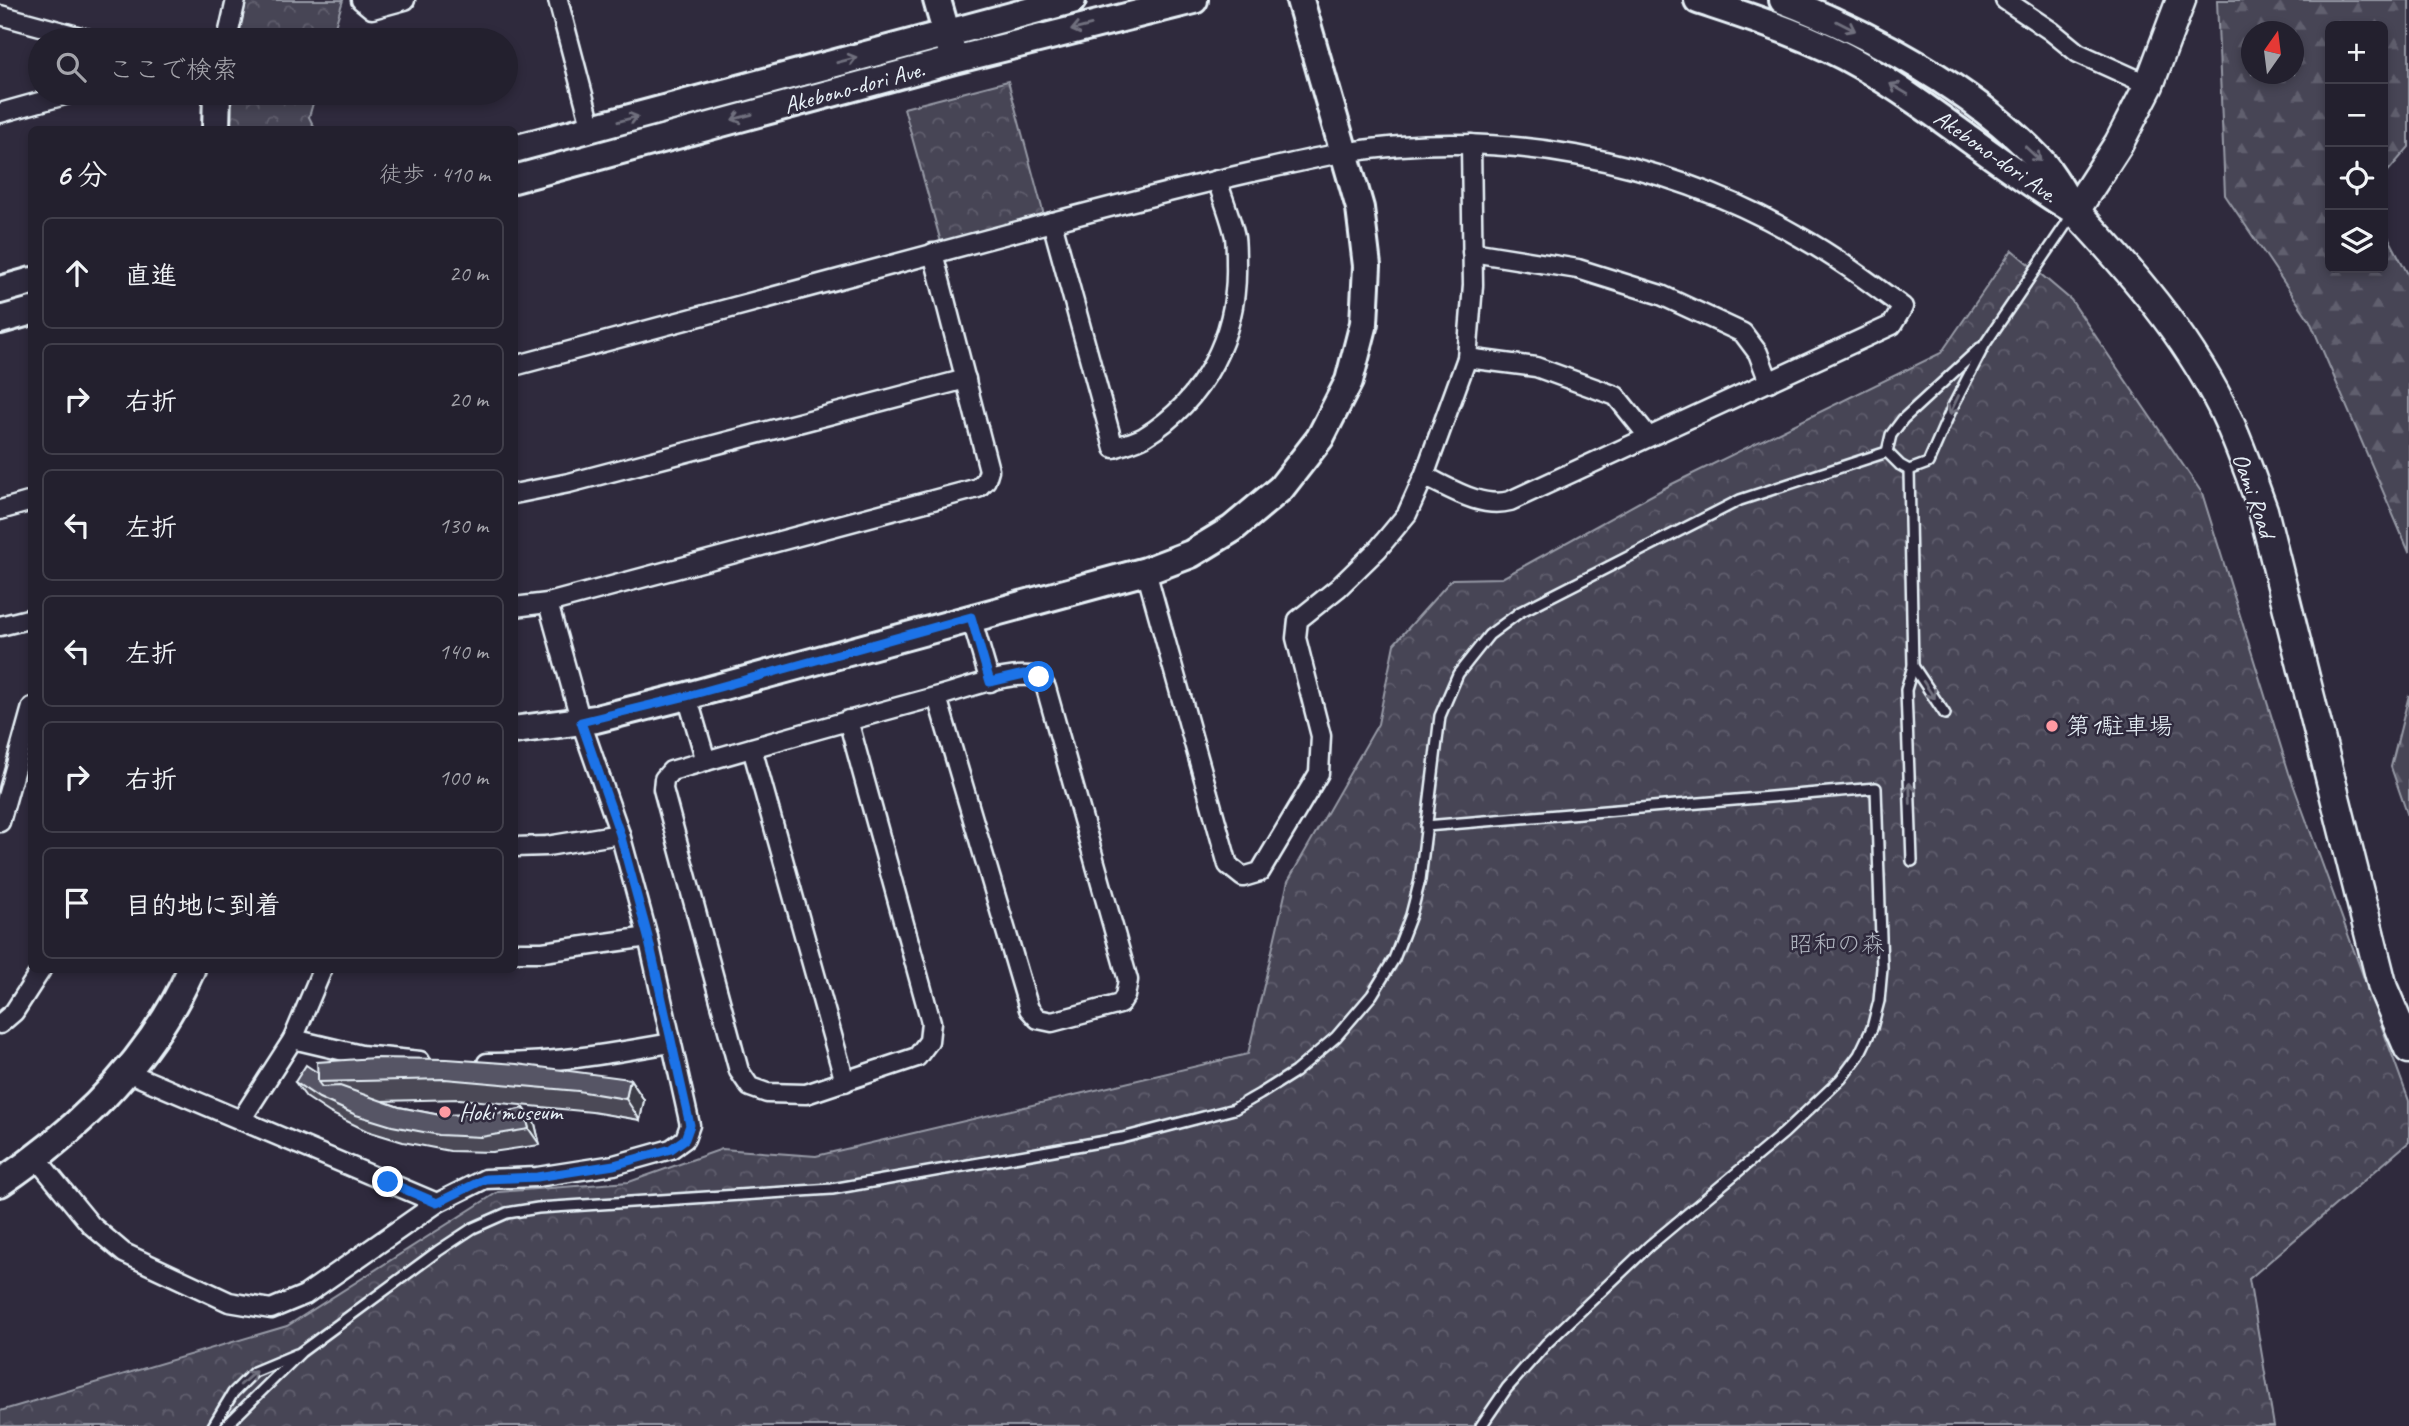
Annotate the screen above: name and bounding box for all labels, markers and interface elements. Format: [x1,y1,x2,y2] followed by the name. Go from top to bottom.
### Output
[1835,19,1856,33] one-way arrow
[2241,21,2304,84] north arrow
[2325,21,2388,273] map controls
[2325,21,2388,84] button: +
[1070,22,1092,35] one-way arrow
[28,28,518,105] search box
[52,48,90,86] icon: search
[108,53,238,86] text: ここで検索
[836,53,858,66] one-way arrow
[780,54,928,120] street label: Akebono-dori Ave.
[1889,81,1909,95] one-way arrow
[2325,84,2388,147] button: −
[1928,102,2064,210] street label: Akebono-dori Ave.
[731,111,754,124] one-way arrow
[616,112,639,125] one-way arrow
[2024,145,2041,162] one-way arrow
[2325,147,2388,210] button: locate
[56,156,107,194] text: 6 分
[379,160,490,189] text: 徒歩 · 410 m
[2325,210,2388,273] button: layers
[58,254,96,292] icon: ahead
[125,259,177,292] text: 直進
[449,259,488,288] text: 20 m
[58,380,96,418] icon: right
[125,385,177,418] text: 右折
[449,385,488,414] text: 20 m
[1946,394,1960,415] one-way arrow
[2226,449,2284,544] street label: Oami Road
[58,506,96,544] icon: left
[125,511,177,544] text: 左折
[439,511,488,540] text: 130 m
[58,632,96,670] icon: left
[125,637,177,670] text: 左折
[439,637,488,666] text: 140 m
[1023,661,1054,692] route start
[1922,680,1936,699] one-way arrow
[2066,711,2173,741] place label: 第1駐車場
[2044,718,2060,734] marker: 第1駐車場
[58,758,96,796] icon: right
[125,763,177,796] text: 右折
[439,763,488,792] text: 100 m
[1903,782,1916,805] one-way arrow
[58,884,96,922] icon: arrive
[125,889,281,922] text: 目的地に到着
[1789,929,1885,959] park label: 昭和の森
[459,1097,564,1127] place label: Hoki museum
[437,1104,453,1120] marker: Hoki museum
[372,1166,403,1197] route end
[239,1370,256,1387] one-way arrow

